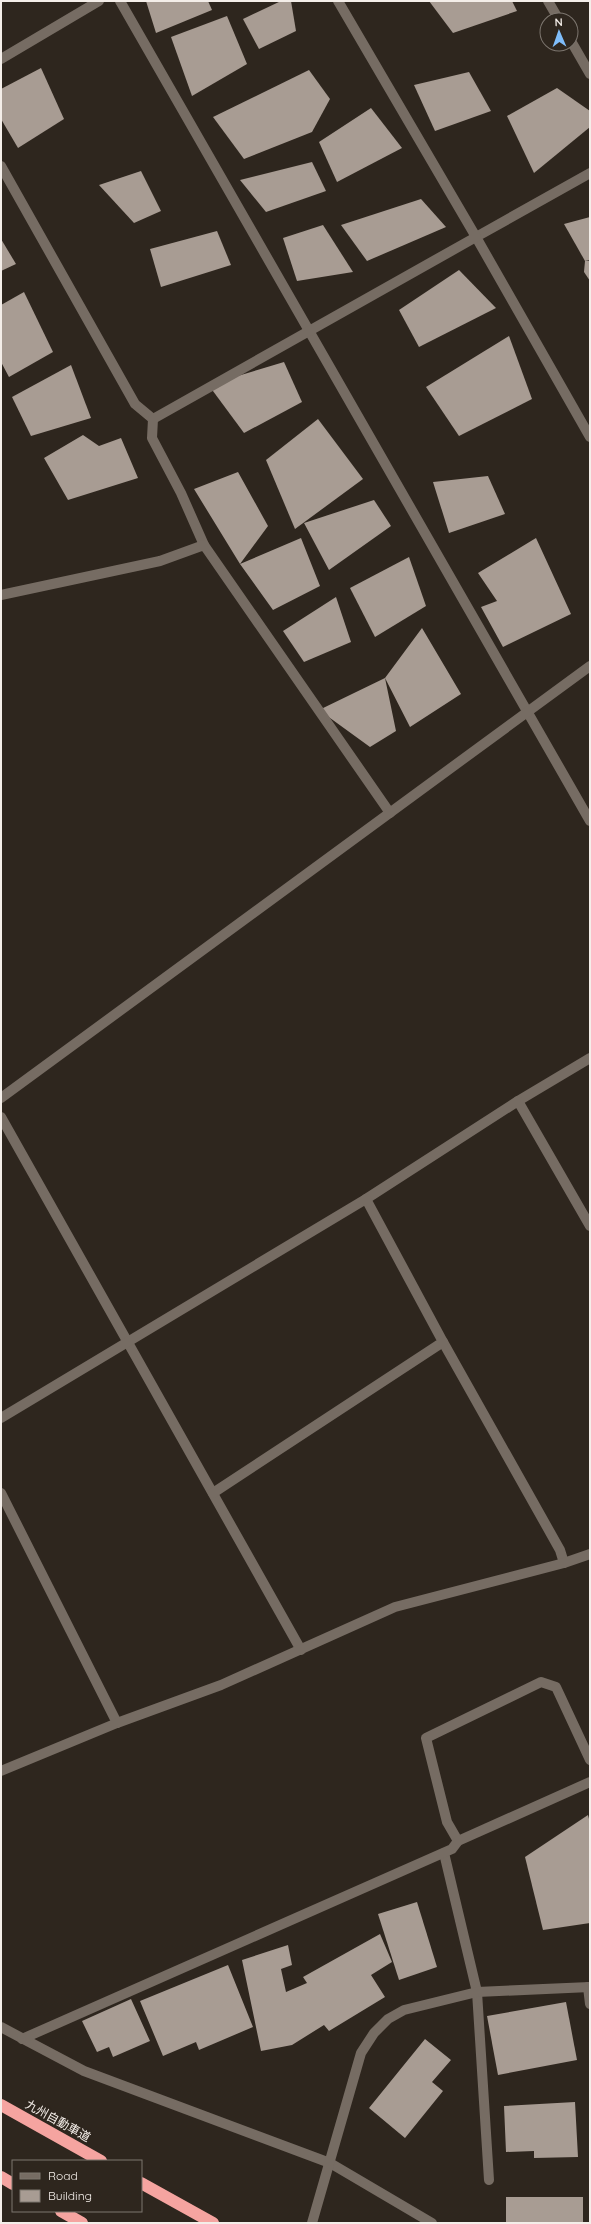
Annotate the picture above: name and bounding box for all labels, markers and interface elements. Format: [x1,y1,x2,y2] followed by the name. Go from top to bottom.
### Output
[539,12,579,52] north arrow
[554,15,563,29] text: N
[23,2097,93,2145] street label: 九州自動車道
[12,2160,142,2212] legend
[48,2168,78,2183] text: Road
[48,2188,92,2203] text: Building

